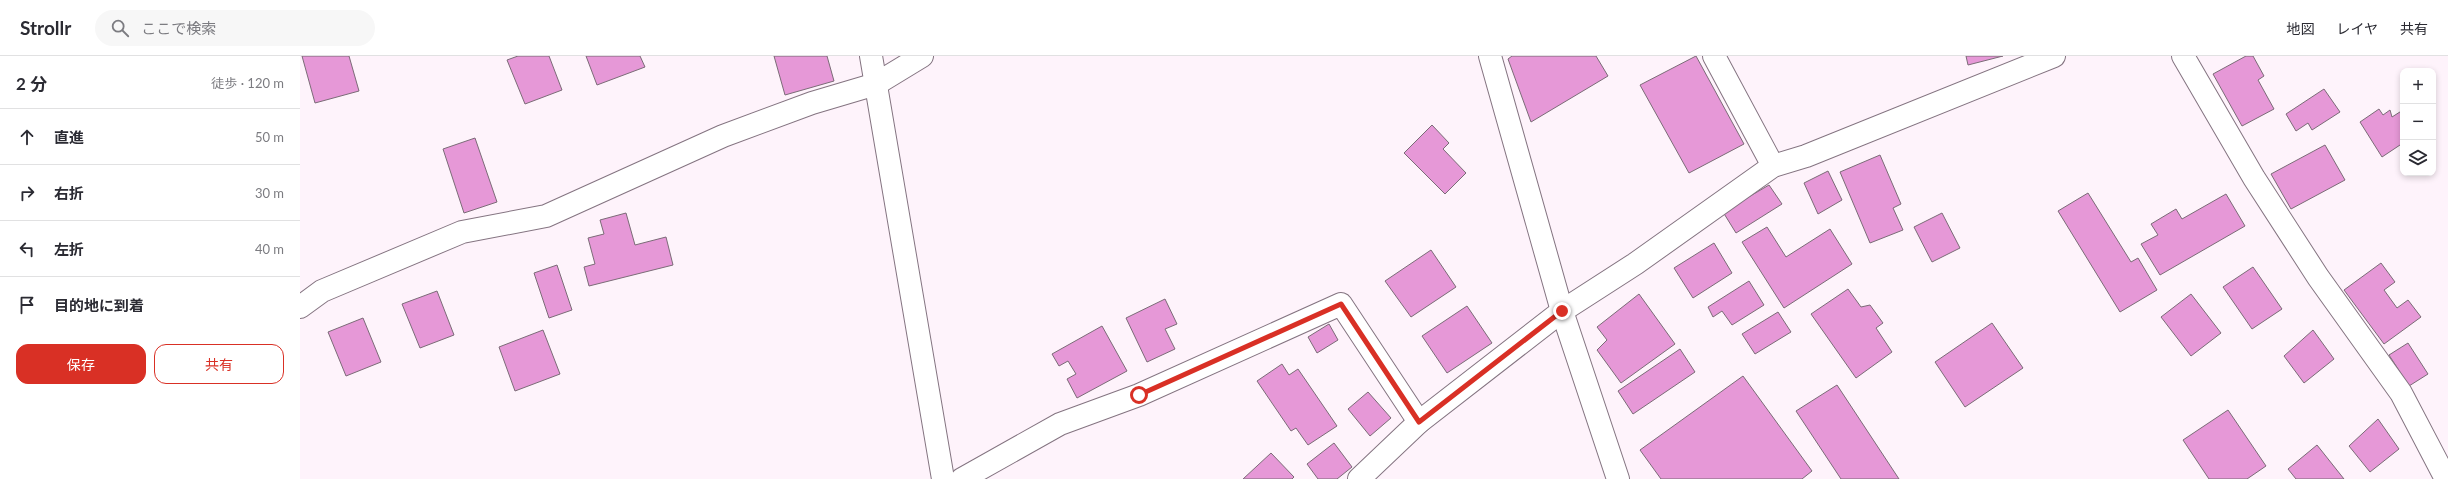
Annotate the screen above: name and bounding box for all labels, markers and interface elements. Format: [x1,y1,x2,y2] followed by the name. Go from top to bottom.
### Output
[95,10,375,46] search box
[20,16,71,39] text: Strollr
[109,17,131,39] icon: search
[141,19,216,37] text: ここで検索
[2286,20,2314,37] text: 地図
[2336,20,2378,37] text: レイヤ
[2400,20,2428,37] text: 共有
[2400,68,2436,176] map controls
[2400,68,2436,104] button: +
[16,73,47,94] text: 2 分
[211,75,284,91] text: 徒歩 · 120 m
[2400,104,2436,140] button: −
[16,126,38,148] icon: ahead
[54,128,84,146] text: 直進
[255,129,284,145] text: 50 m
[2400,140,2436,176] button: layers
[16,182,38,204] icon: right
[54,184,84,202] text: 右折
[255,185,284,201] text: 30 m
[16,238,38,260] icon: left
[54,240,84,258] text: 左折
[255,241,284,257] text: 40 m
[16,294,38,316] icon: arrive
[54,296,144,314] text: 目的地に到着
[1553,302,1571,320] route end
[16,344,146,384] button: 保存
[154,344,284,384] button: 共有
[1130,386,1148,404] route start

